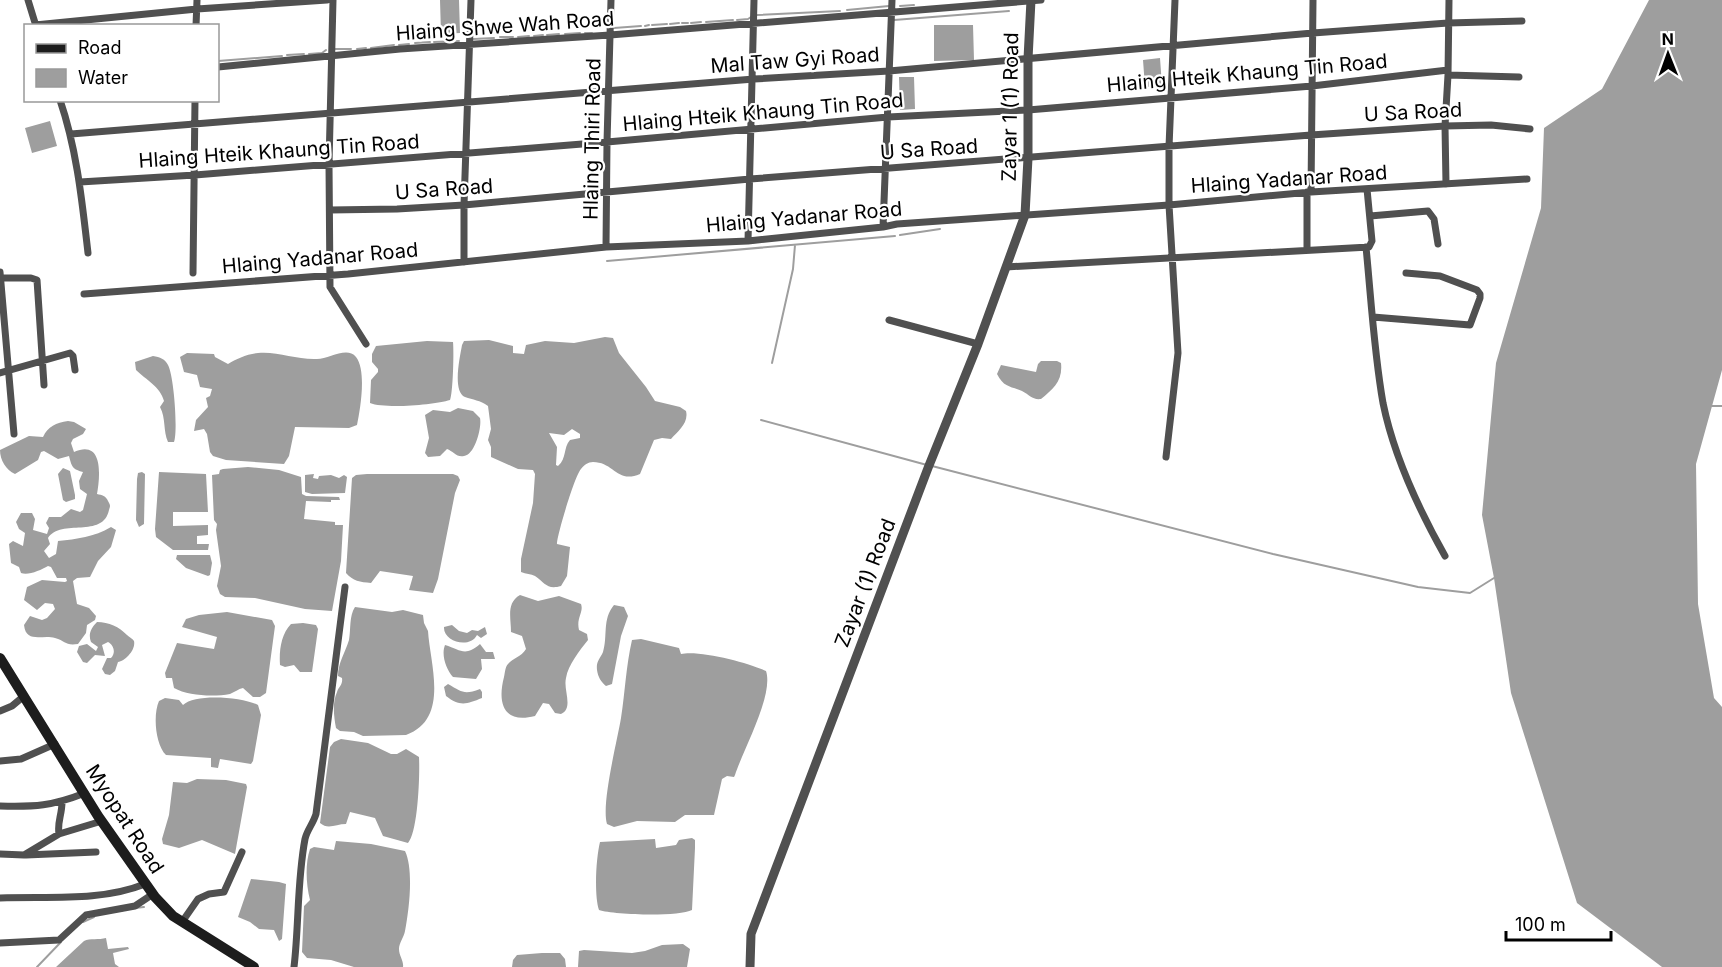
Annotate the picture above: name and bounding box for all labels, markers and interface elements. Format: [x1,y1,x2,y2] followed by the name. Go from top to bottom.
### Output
[395,6,615,46] street label: Hlaing Shwe Wah Road
[24,24,219,102] legend
[1638,24,1698,84] north arrow
[1661,29,1674,49] text: N
[997,32,1023,182] street label: Zayar 1 (1) Road
[78,37,121,58] text: Road
[710,42,880,78] street label: Mal Taw Gyi Road
[1106,49,1388,97] street label: Hlaing Hteik Khaung Tin Road
[579,58,605,220] street label: Hlaing Thiri Road
[78,67,128,88] text: Water
[622,88,904,136] street label: Hlaing Hteik Khaung Tin Road
[1363,97,1463,127] street label: U Sa Road
[138,129,420,173] street label: Hlaing Hteik Khaung Tin Road
[879,134,979,164] street label: U Sa Road
[1190,160,1388,198] street label: Hlaing Yadanar Road
[394,174,494,204] street label: U Sa Road
[705,196,903,238] street label: Hlaing Yadanar Road
[221,237,419,279] street label: Hlaing Yadanar Road
[829,515,901,651] street label: Zayar (1) Road
[81,760,169,878] street label: Myopat Road
[1506,904,1611,942] scale bar
[1515,914,1566,935] text: 100 m

